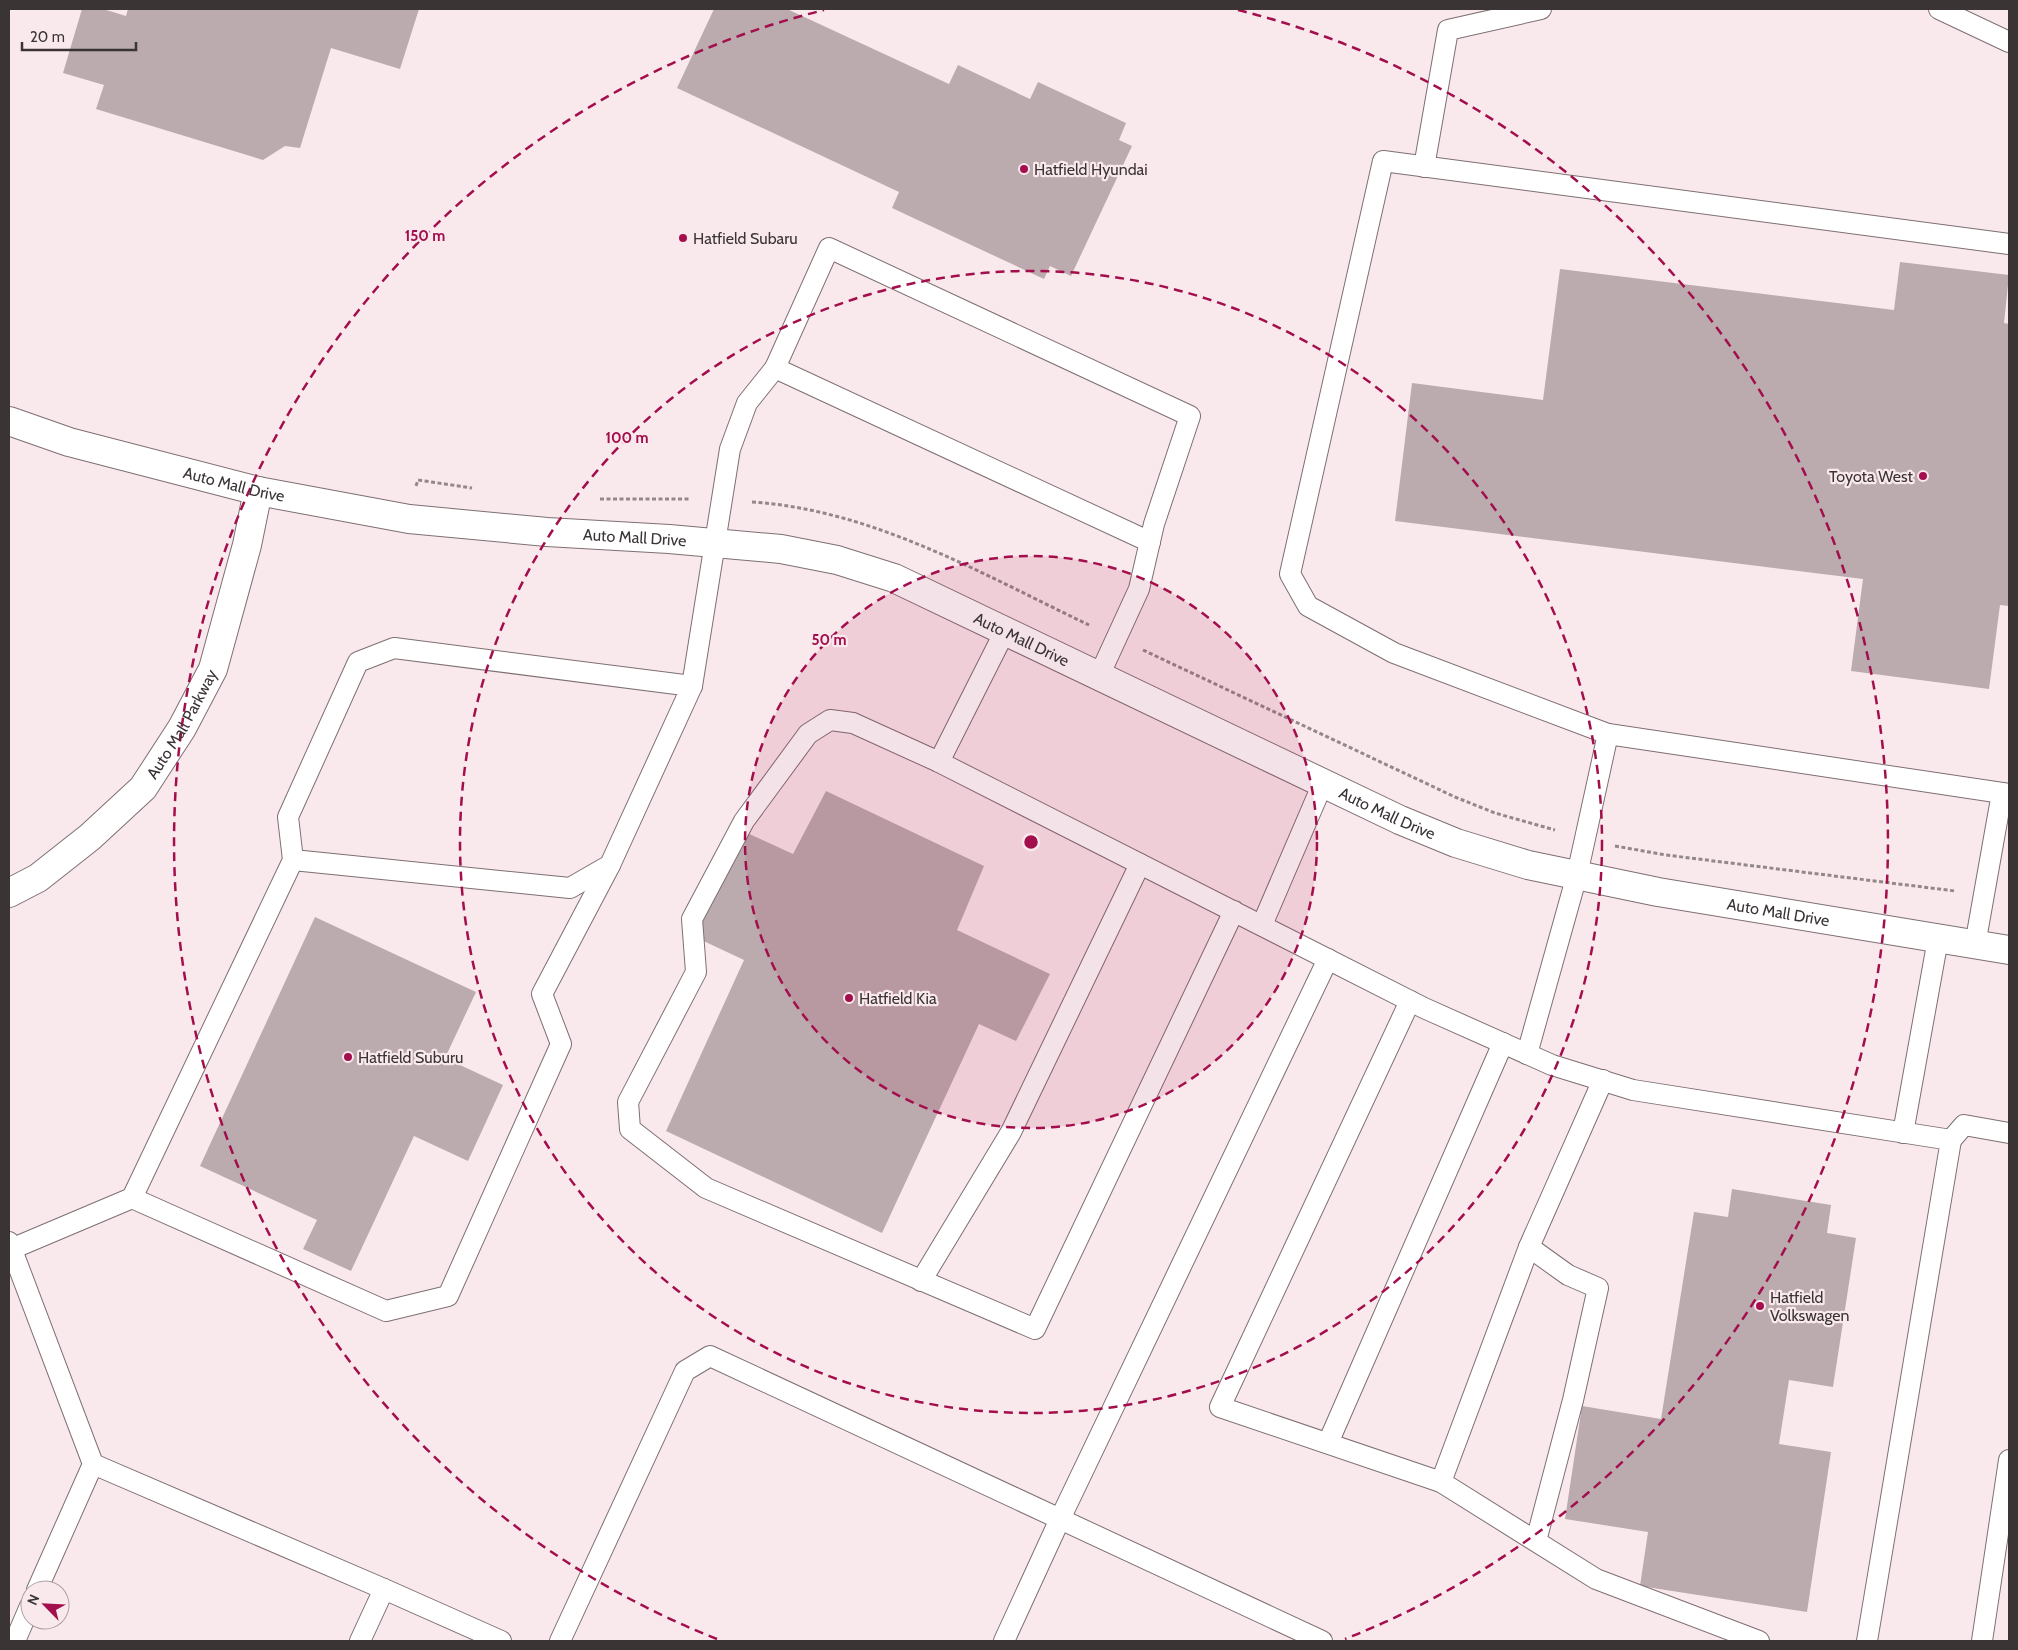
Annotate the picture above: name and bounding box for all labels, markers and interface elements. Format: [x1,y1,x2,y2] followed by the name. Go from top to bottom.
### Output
[22,20,136,52] scale bar
[30,28,65,46] text: 20 m
[1034,160,1148,179] place label: Hatfield Hyundai
[1018,163,1030,175] marker: Hatfield Hyundai
[405,227,445,245] text: 150 m
[693,229,798,248] place label: Hatfield Subaru
[677,232,689,244] marker: Hatfield Subaru
[605,429,649,447] text: 100 m
[181,463,286,505] street label: Auto Mall Drive
[1829,467,1914,486] place label: Toyota West
[1917,470,1929,482] marker: Toyota West
[583,525,687,550] street label: Auto Mall Drive
[971,608,1072,670] street label: Auto Mall Drive
[811,631,847,649] text: 50 m
[142,666,221,782] street label: Auto Mall Parkway
[1336,783,1438,843] street label: Auto Mall Drive
[1022,833,1040,851] centre of rings
[1726,894,1831,930] street label: Auto Mall Drive
[859,989,937,1008] place label: Hatfield Kia
[843,992,855,1004] marker: Hatfield Kia
[358,1048,463,1067] place label: Hatfield Suburu
[342,1051,354,1063] marker: Hatfield Suburu
[1770,1288,1850,1325] place label: Hatfield Volkswagen
[1754,1300,1766,1312] marker: Hatfield Volkswagen
[20,1580,70,1630] north arrow
[23,1592,43,1608] text: N

